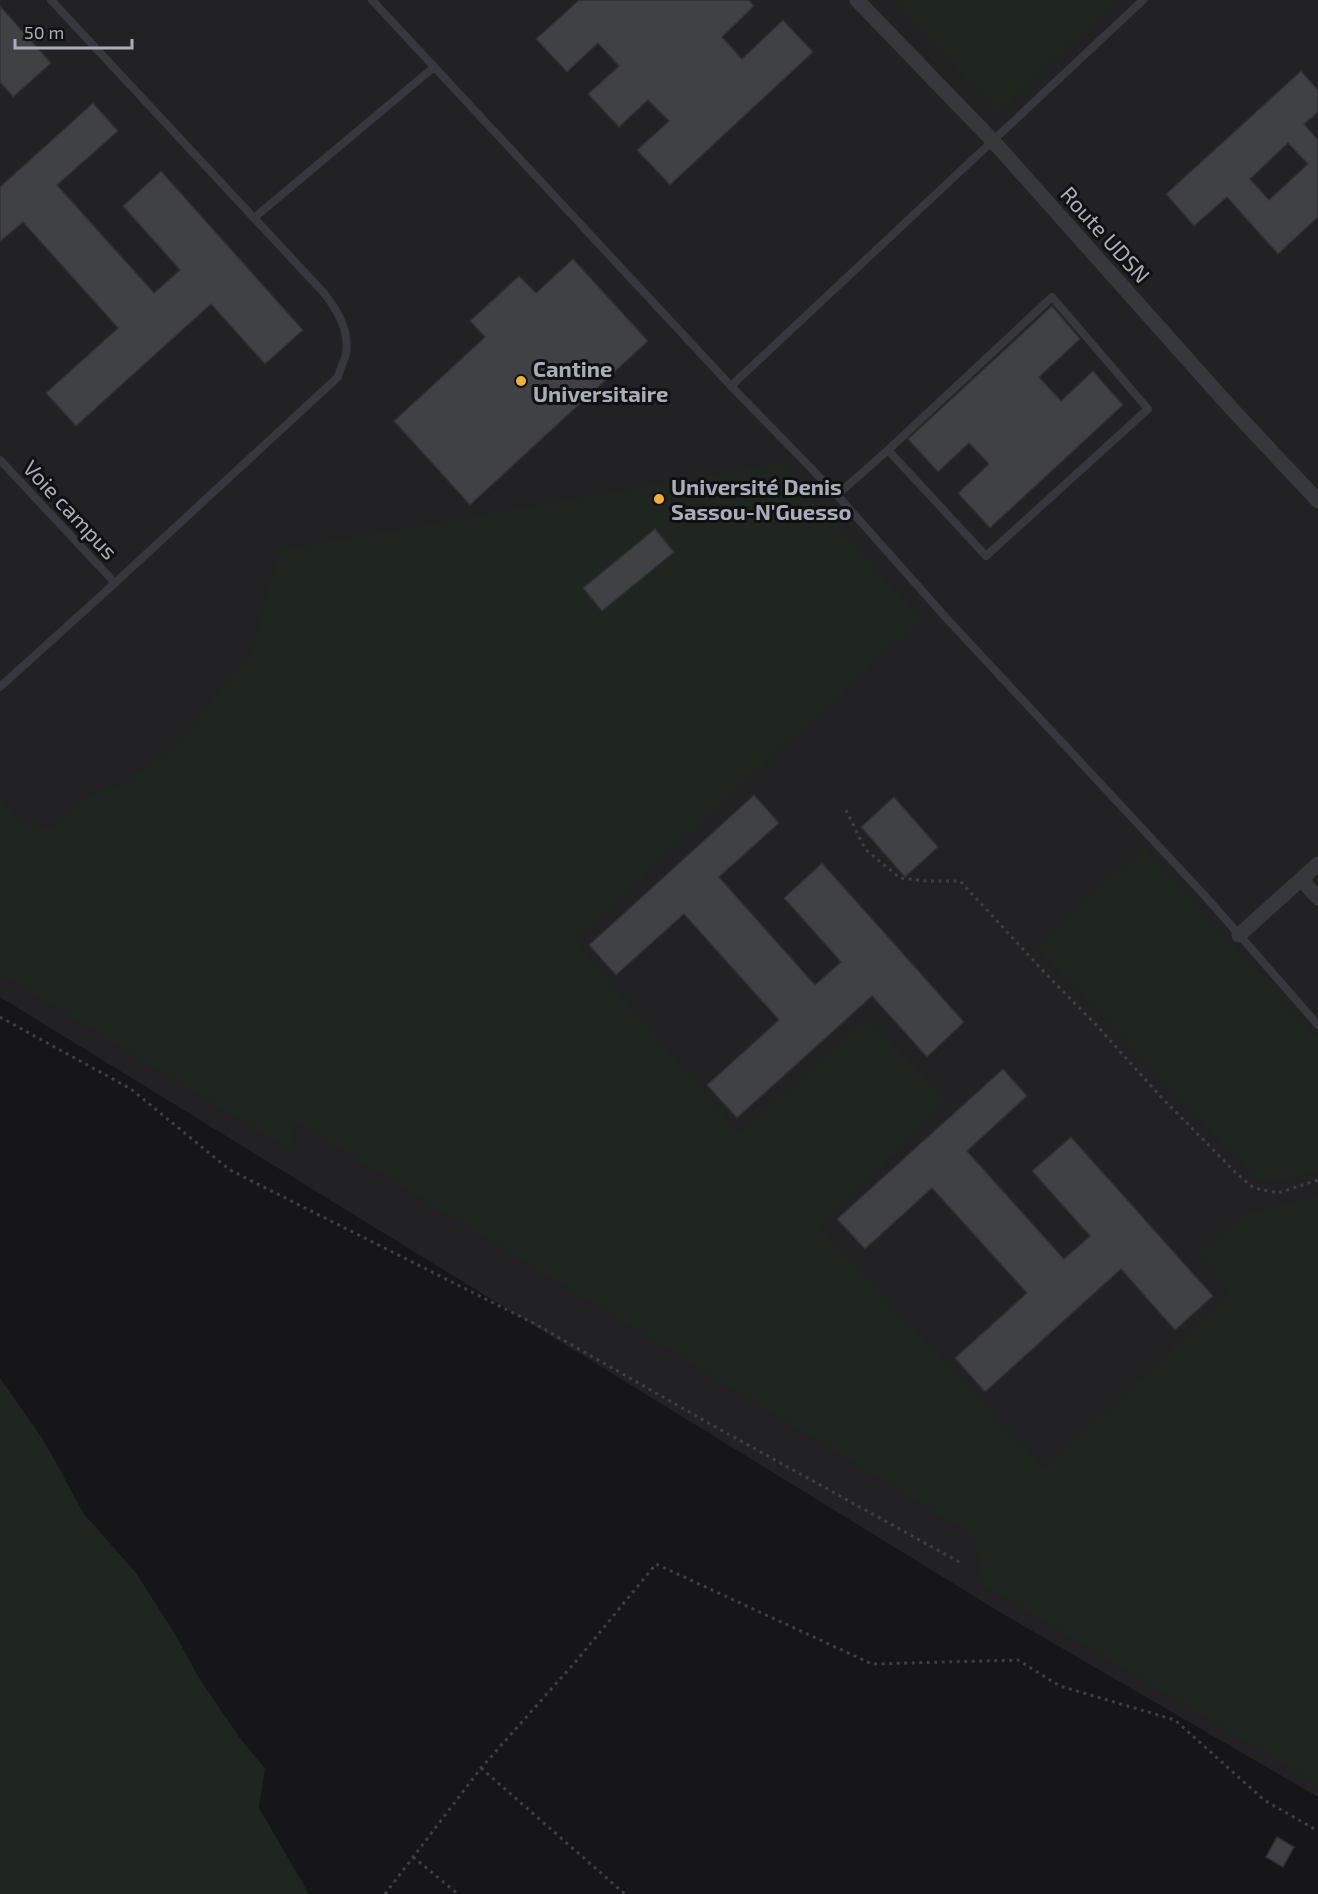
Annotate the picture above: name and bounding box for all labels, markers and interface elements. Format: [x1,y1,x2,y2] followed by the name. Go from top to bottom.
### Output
[15,12,132,50] scale bar
[24,21,64,43] text: 50 m
[1056,180,1156,288] street label: Route UDSN
[533,355,668,406] place label: Cantine Universitaire
[514,374,528,388] marker: Cantine Universitaire
[19,454,123,564] street label: Voie campus
[671,473,852,524] place label: Université Denis Sassou-N'Guesso
[652,492,666,506] marker: Université Denis Sassou-N'Guesso

